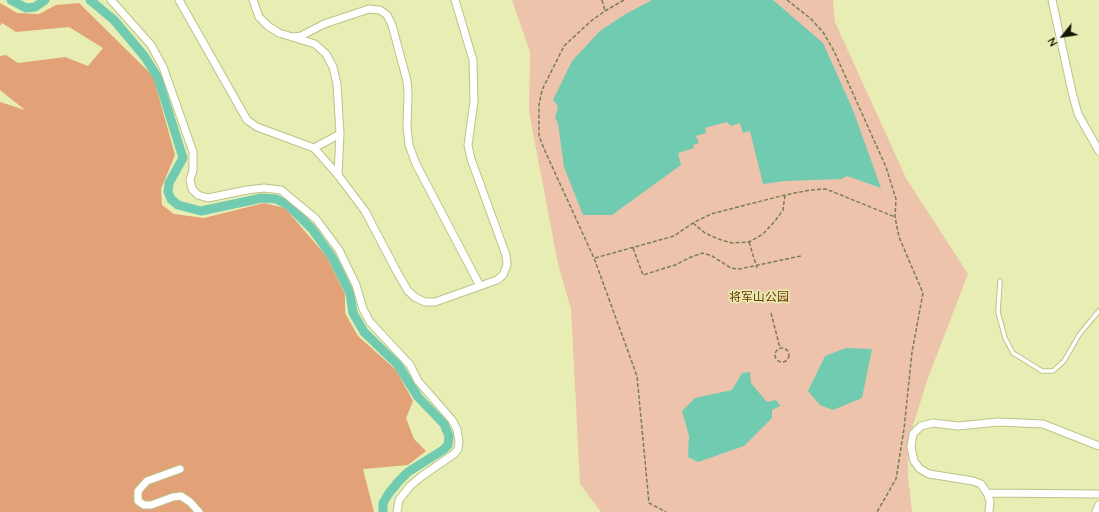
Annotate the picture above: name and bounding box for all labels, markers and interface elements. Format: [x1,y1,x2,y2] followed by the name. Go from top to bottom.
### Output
[1043,16,1083,56] north arrow
[1045,35,1061,49] text: N
[729,290,789,304] park label: 将军山公园

